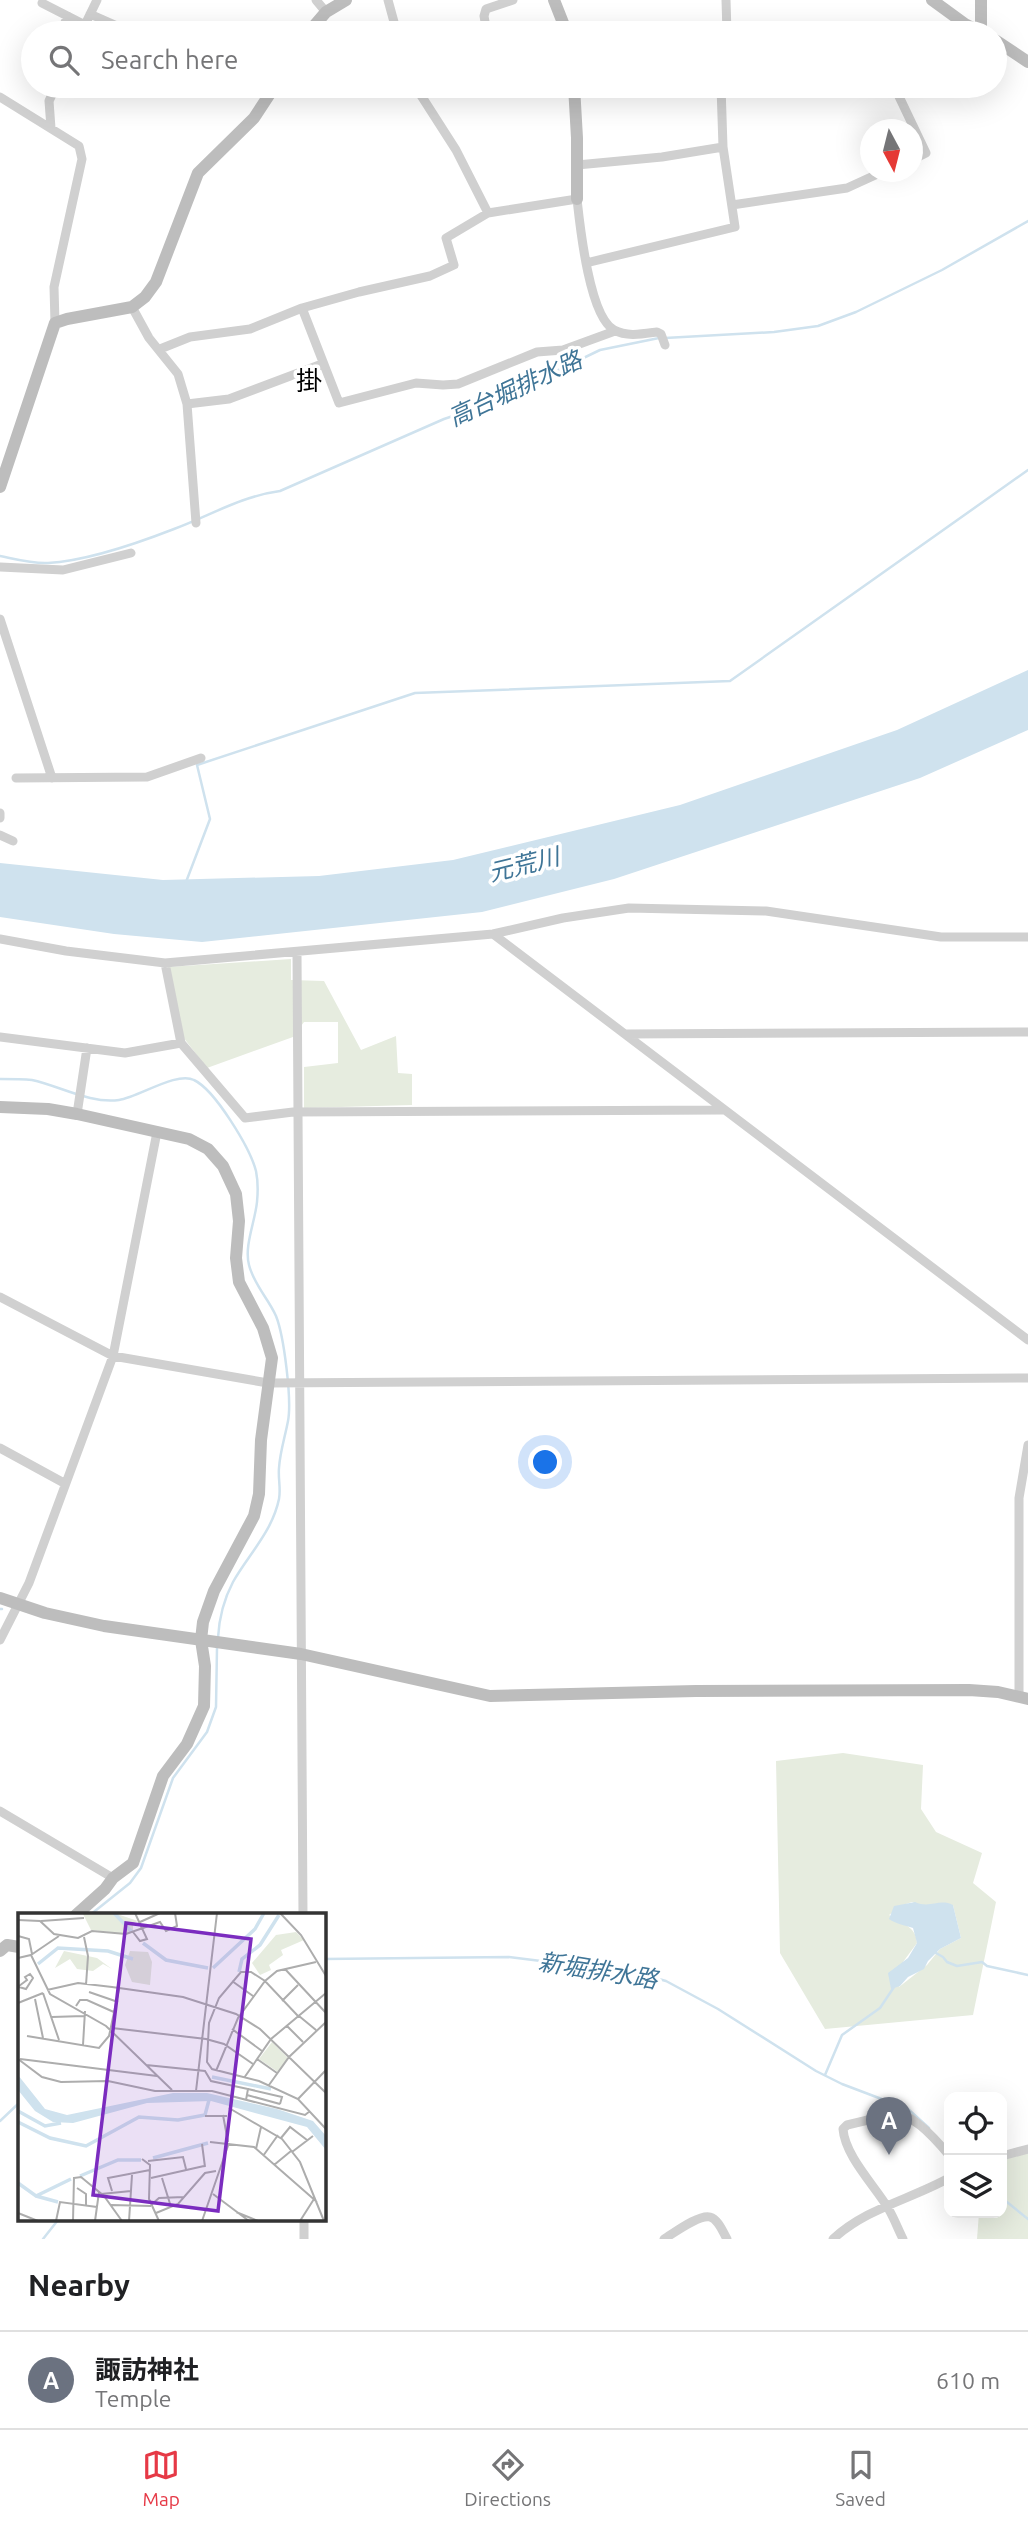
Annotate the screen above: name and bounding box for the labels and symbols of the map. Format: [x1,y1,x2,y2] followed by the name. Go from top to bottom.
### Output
[860,119,923,182] north arrow
[444,345,588,431] water label: 高台堀排水路
[296,366,322,395] district label: 掛
[486,842,565,886] water label: 元荒川
[528,1445,562,1479] your location
[18,1913,326,2222] inset map
[537,1948,661,1994] water label: 新堀排水路
[866,2097,912,2155] pin: A

